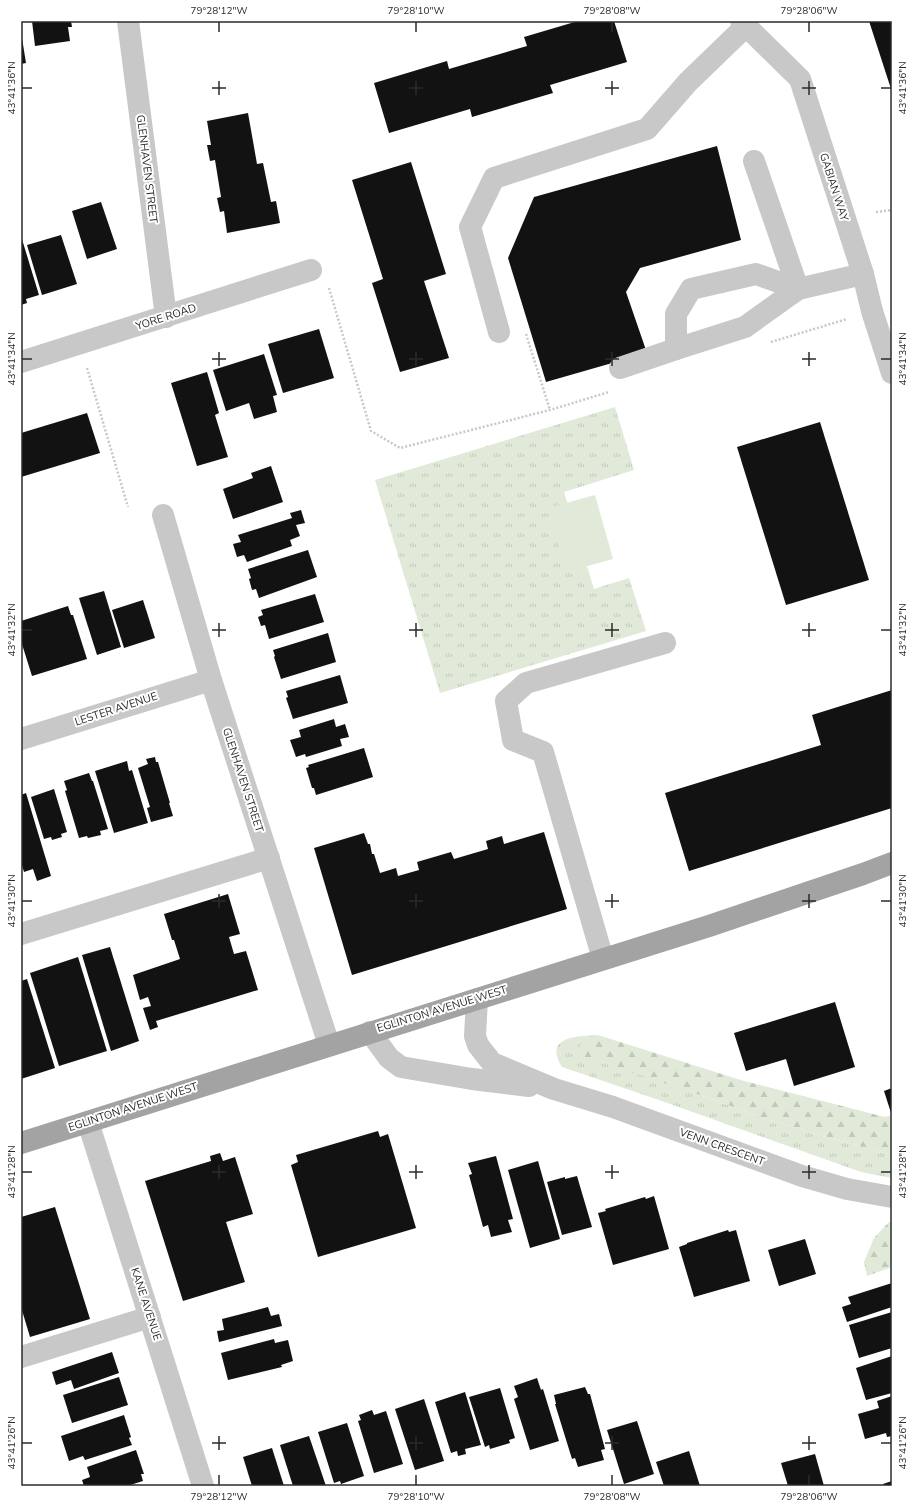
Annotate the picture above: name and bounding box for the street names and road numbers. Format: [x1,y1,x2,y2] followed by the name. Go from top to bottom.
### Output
[133,114,161,224] street label: GLENHAVEN STREET
[816,151,852,223] street label: GABIAN WAY
[133,300,198,334] street label: YORE ROAD
[73,689,159,729] street label: LESTER AVENUE
[219,726,267,835] street label: GLENHAVEN STREET
[375,982,509,1036] street label: EGLINTON AVENUE WEST
[66,1079,200,1135] street label: EGLINTON AVENUE WEST
[676,1124,767,1169] street label: VENN CRESCENT
[127,1266,165,1342] street label: KANE AVENUE

